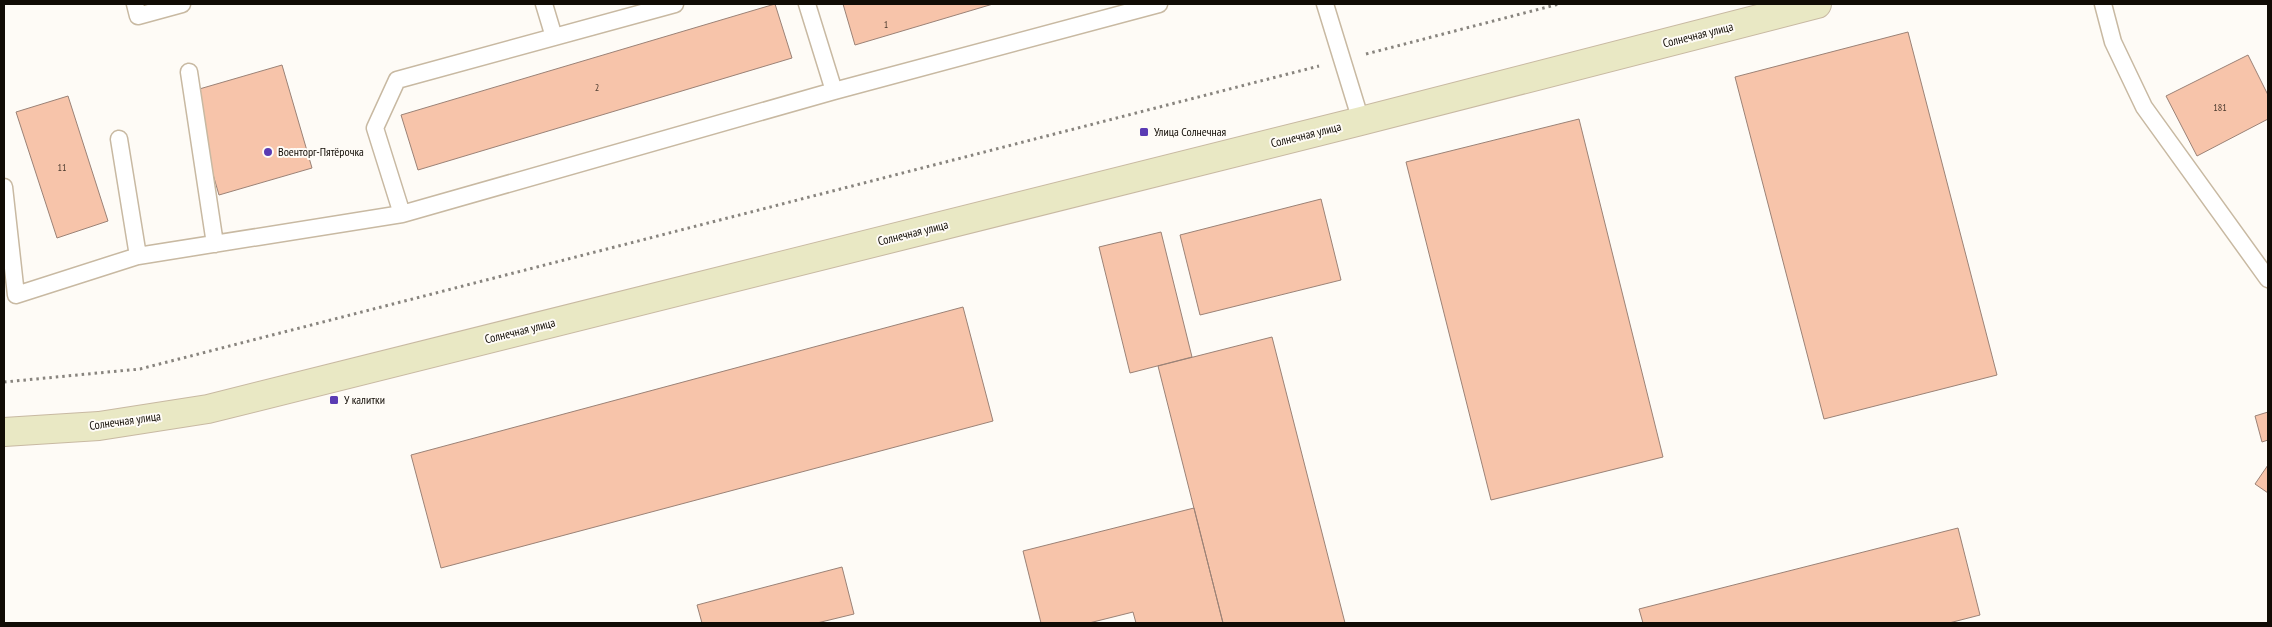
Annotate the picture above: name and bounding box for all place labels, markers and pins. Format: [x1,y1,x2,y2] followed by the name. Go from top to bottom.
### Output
[1154,124,1226,139] place label: Улица Солнечная
[1138,126,1150,138] marker: Улица Солнечная
[278,144,364,159] place label: Военторг-Пятёрочка
[262,146,274,158] marker: Военторг-Пятёрочка
[344,392,385,407] place label: У калитки
[328,394,340,406] marker: У калитки

